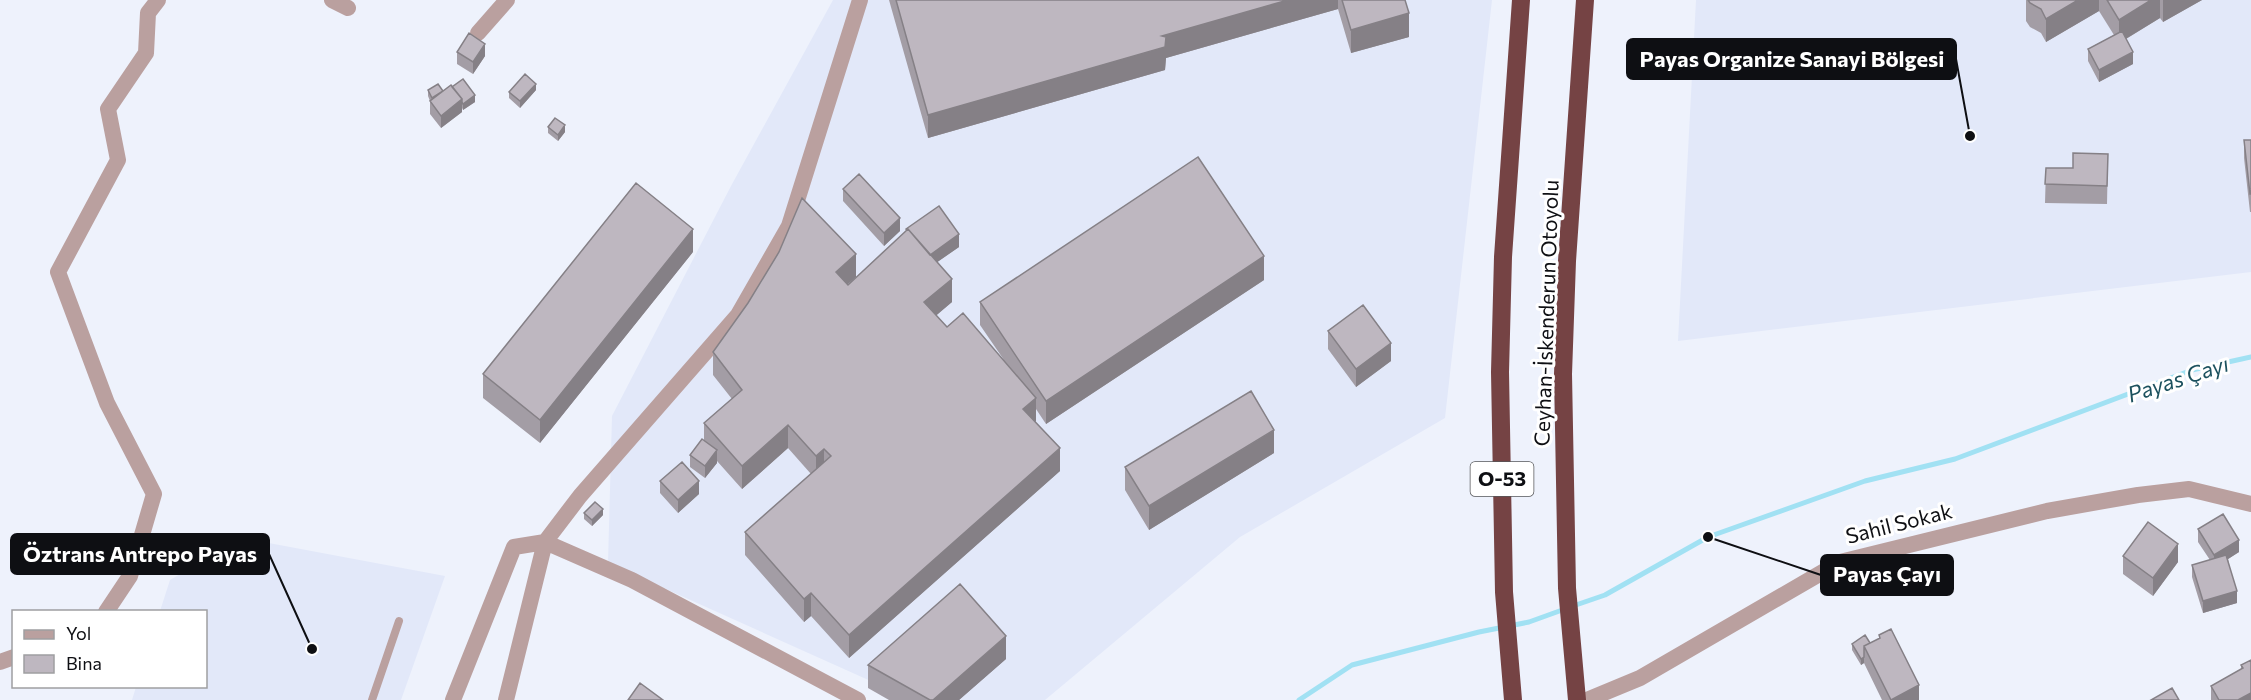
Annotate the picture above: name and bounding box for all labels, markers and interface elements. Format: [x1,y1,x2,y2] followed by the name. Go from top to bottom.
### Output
[1627,39,1956,79] callout: Payas Organize Sanayi Bölgesi
[1640,45,1944,72] text: Payas Organize Sanayi Bölgesi
[1528,179,1563,447] street label: Ceyhan-İskenderun Otoyolu
[2124,349,2232,408] water label: Payas Çayı
[1470,462,1534,496] road number: O-53
[1843,497,1954,548] street label: Sahil Sokak
[11,534,269,574] callout: Öztrans Antrepo Payas
[23,540,257,567] text: Öztrans Antrepo Payas
[1821,555,1953,595] callout: Payas Çayı
[1833,560,1941,587] text: Payas Çayı
[12,610,207,688] legend
[66,622,91,644] text: Yol
[66,652,102,674] text: Bina

